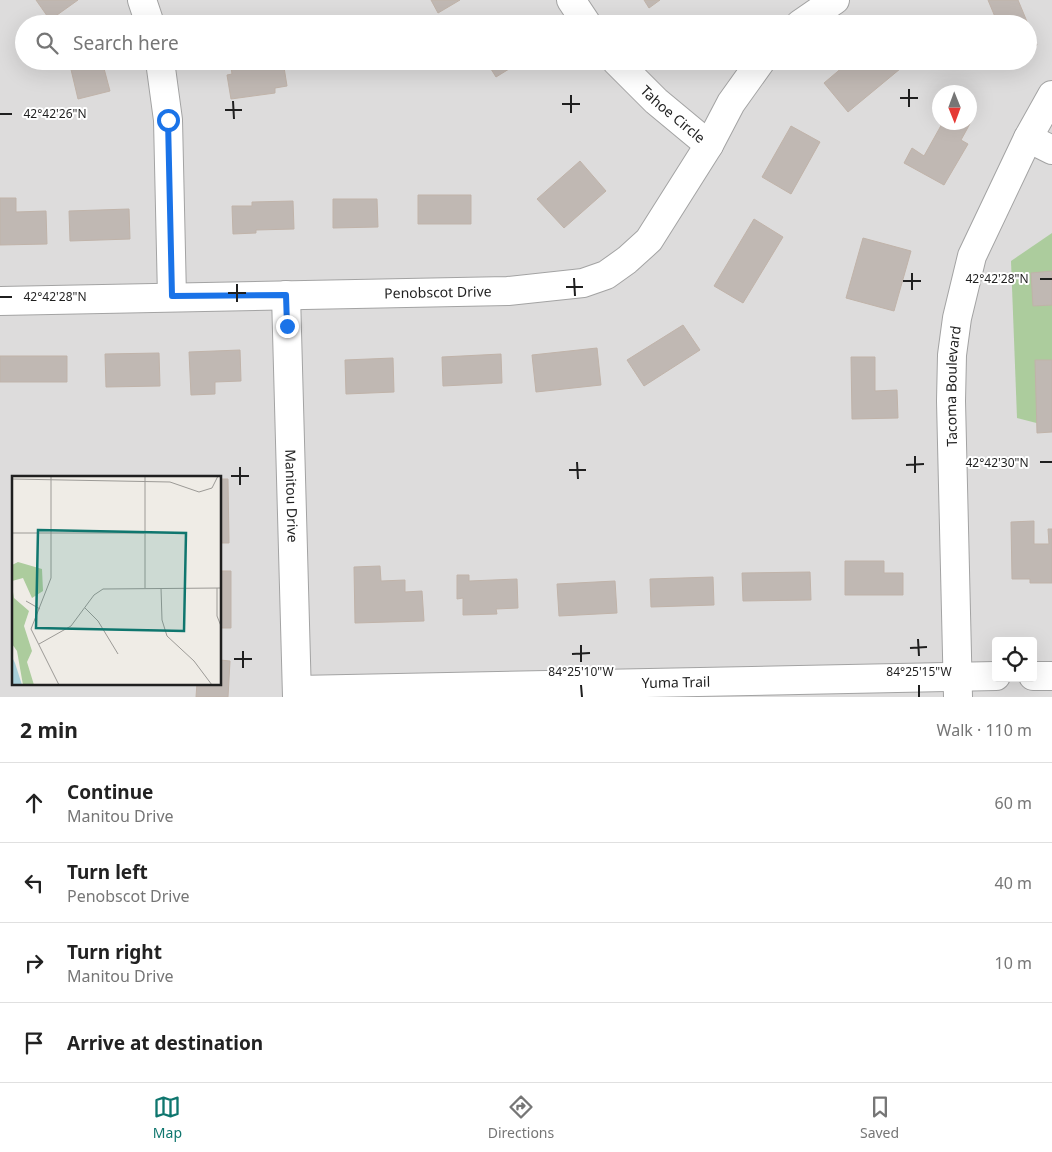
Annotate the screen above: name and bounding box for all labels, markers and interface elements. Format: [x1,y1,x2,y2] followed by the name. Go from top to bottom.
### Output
[15,15,1037,70] search box
[33,29,61,57] icon: search
[73,30,179,56] text: Search here
[637,81,710,147] street label: Tahoe Circle
[932,85,977,130] north arrow
[23,105,87,122] text: 42°42'26"N
[157,109,180,132] route start
[965,270,1029,287] text: 42°42'28"N
[384,281,492,302] street label: Penobscot Drive
[23,288,87,305] text: 42°42'28"N
[276,315,299,338] route end
[941,325,965,447] street label: Tacoma Boulevard
[281,449,303,543] street label: Manitou Drive
[965,454,1029,471] text: 42°42'30"N
[12,476,221,684] inset map
[992,637,1037,682] map controls
[992,637,1037,682] button: locate
[548,663,614,680] text: 84°25'10"W
[886,663,952,680] text: 84°25'15"W
[641,672,710,692] street label: Yuma Trail
[20,716,78,744] text: 2 min
[937,719,1032,741] text: Walk · 110 m
[67,779,153,805] text: Continue
[20,789,48,817] icon: ahead
[995,792,1032,814] text: 60 m
[67,805,174,827] text: Manitou Drive
[67,859,148,885] text: Turn left
[20,869,48,897] icon: left
[995,872,1032,894] text: 40 m
[67,885,190,907] text: Penobscot Drive
[67,939,162,965] text: Turn right
[20,949,48,977] icon: right
[995,952,1032,974] text: 10 m
[67,965,174,987] text: Manitou Drive
[20,1029,48,1057] icon: arrive
[67,1030,263,1056] text: Arrive at destination
[153,1093,182,1142] tab: Map
[488,1093,554,1142] tab: Directions
[860,1093,899,1142] tab: Saved

